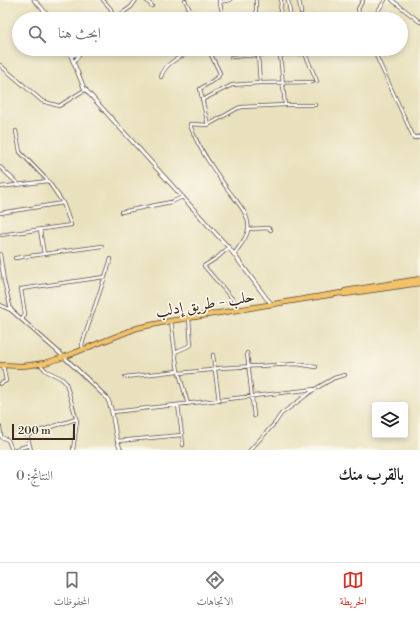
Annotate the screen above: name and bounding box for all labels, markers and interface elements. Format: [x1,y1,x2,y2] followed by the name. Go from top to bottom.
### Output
[12,12,408,56] search box
[26,23,48,45] icon: search
[58,24,101,43] text: ابحث هنا
[154,286,256,322] street label: حلب - طريق إدلب
[372,402,408,438] map controls
[372,402,408,438] button: layers
[12,422,75,441] scale bar
[18,424,51,438] text: 200 m
[338,464,404,486] text: بالقرب منك
[16,468,53,484] text: النتائج: 0
[53,569,90,612] tab: المحفوظات
[196,569,233,612] tab: الاتجاهات
[340,569,367,612] tab: الخريطة

